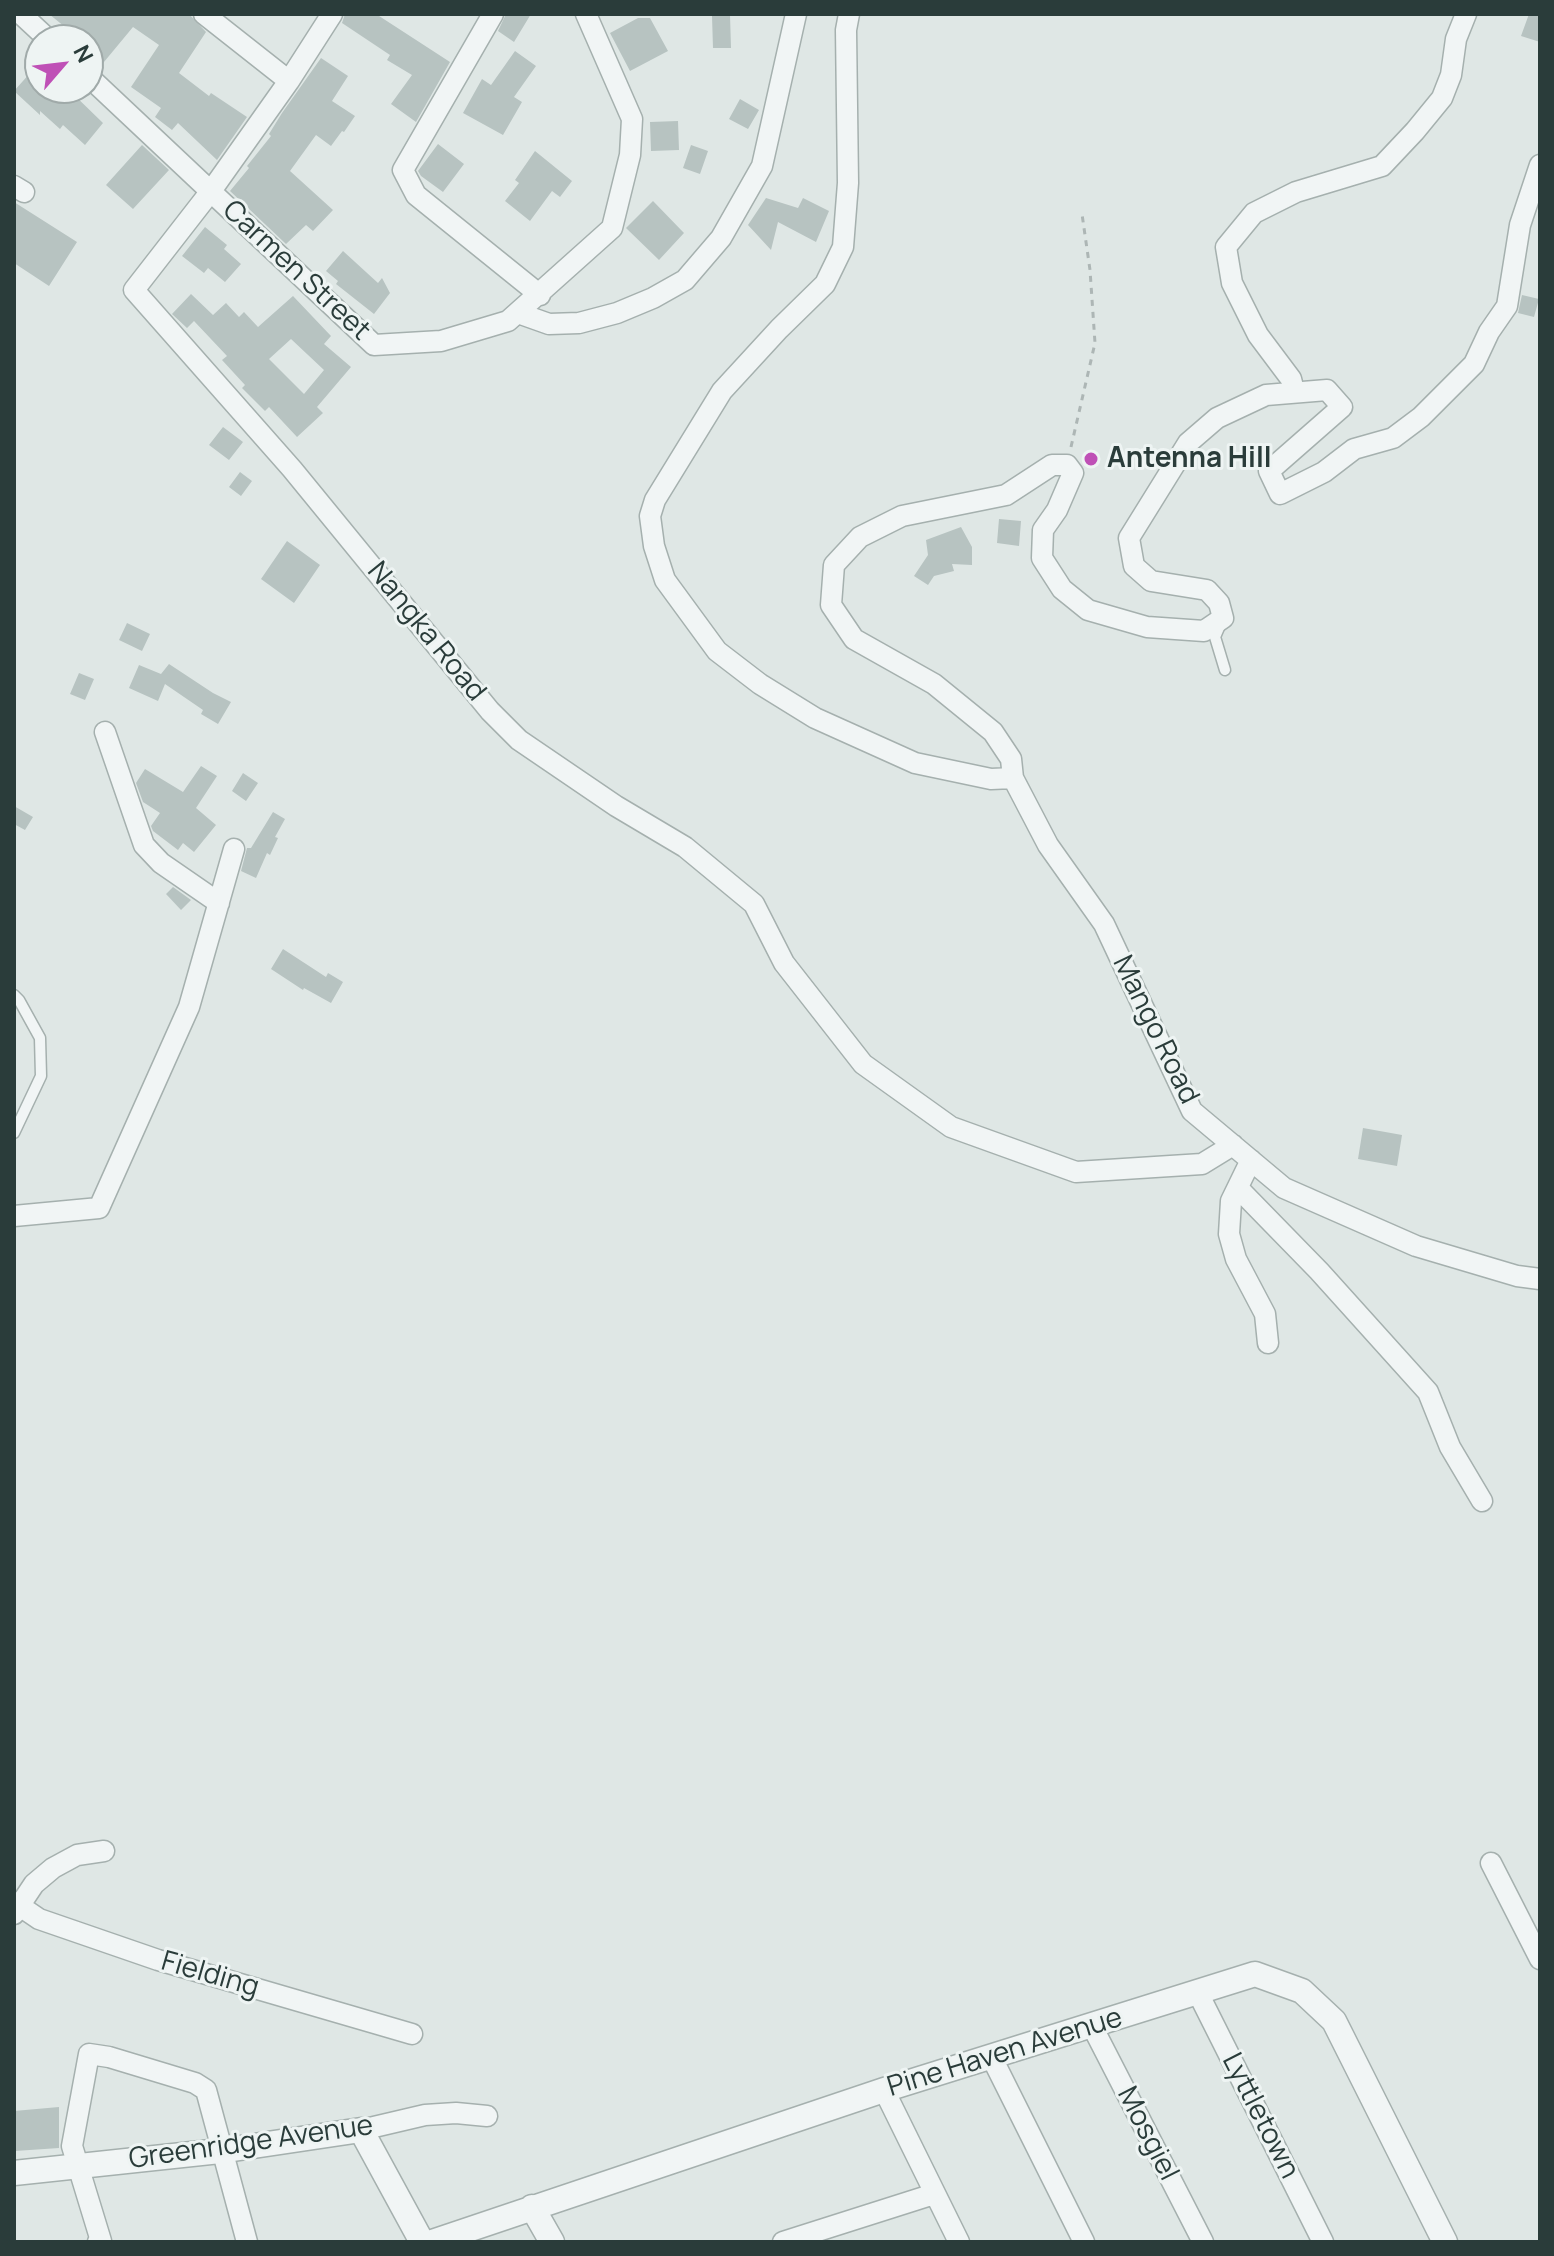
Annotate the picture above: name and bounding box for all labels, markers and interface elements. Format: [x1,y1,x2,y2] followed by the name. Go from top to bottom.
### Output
[24,24,104,104] north arrow
[66,40,100,68] text: N
[215,194,377,348] street label: Carmen Street
[1107,442,1272,476] place label: Antenna Hill
[1082,450,1100,468] marker: Antenna Hill
[360,556,492,708] street label: Nangka Road
[1105,950,1205,1110] street label: Mango Road
[157,1945,263,2005] street label: Fielding
[884,2001,1126,2105] street label: Pine Haven Avenue
[1214,2048,1306,2184] street label: Lyttletown
[1109,2082,1185,2186] street label: Mosgiel
[127,2109,375,2177] street label: Greenridge Avenue

